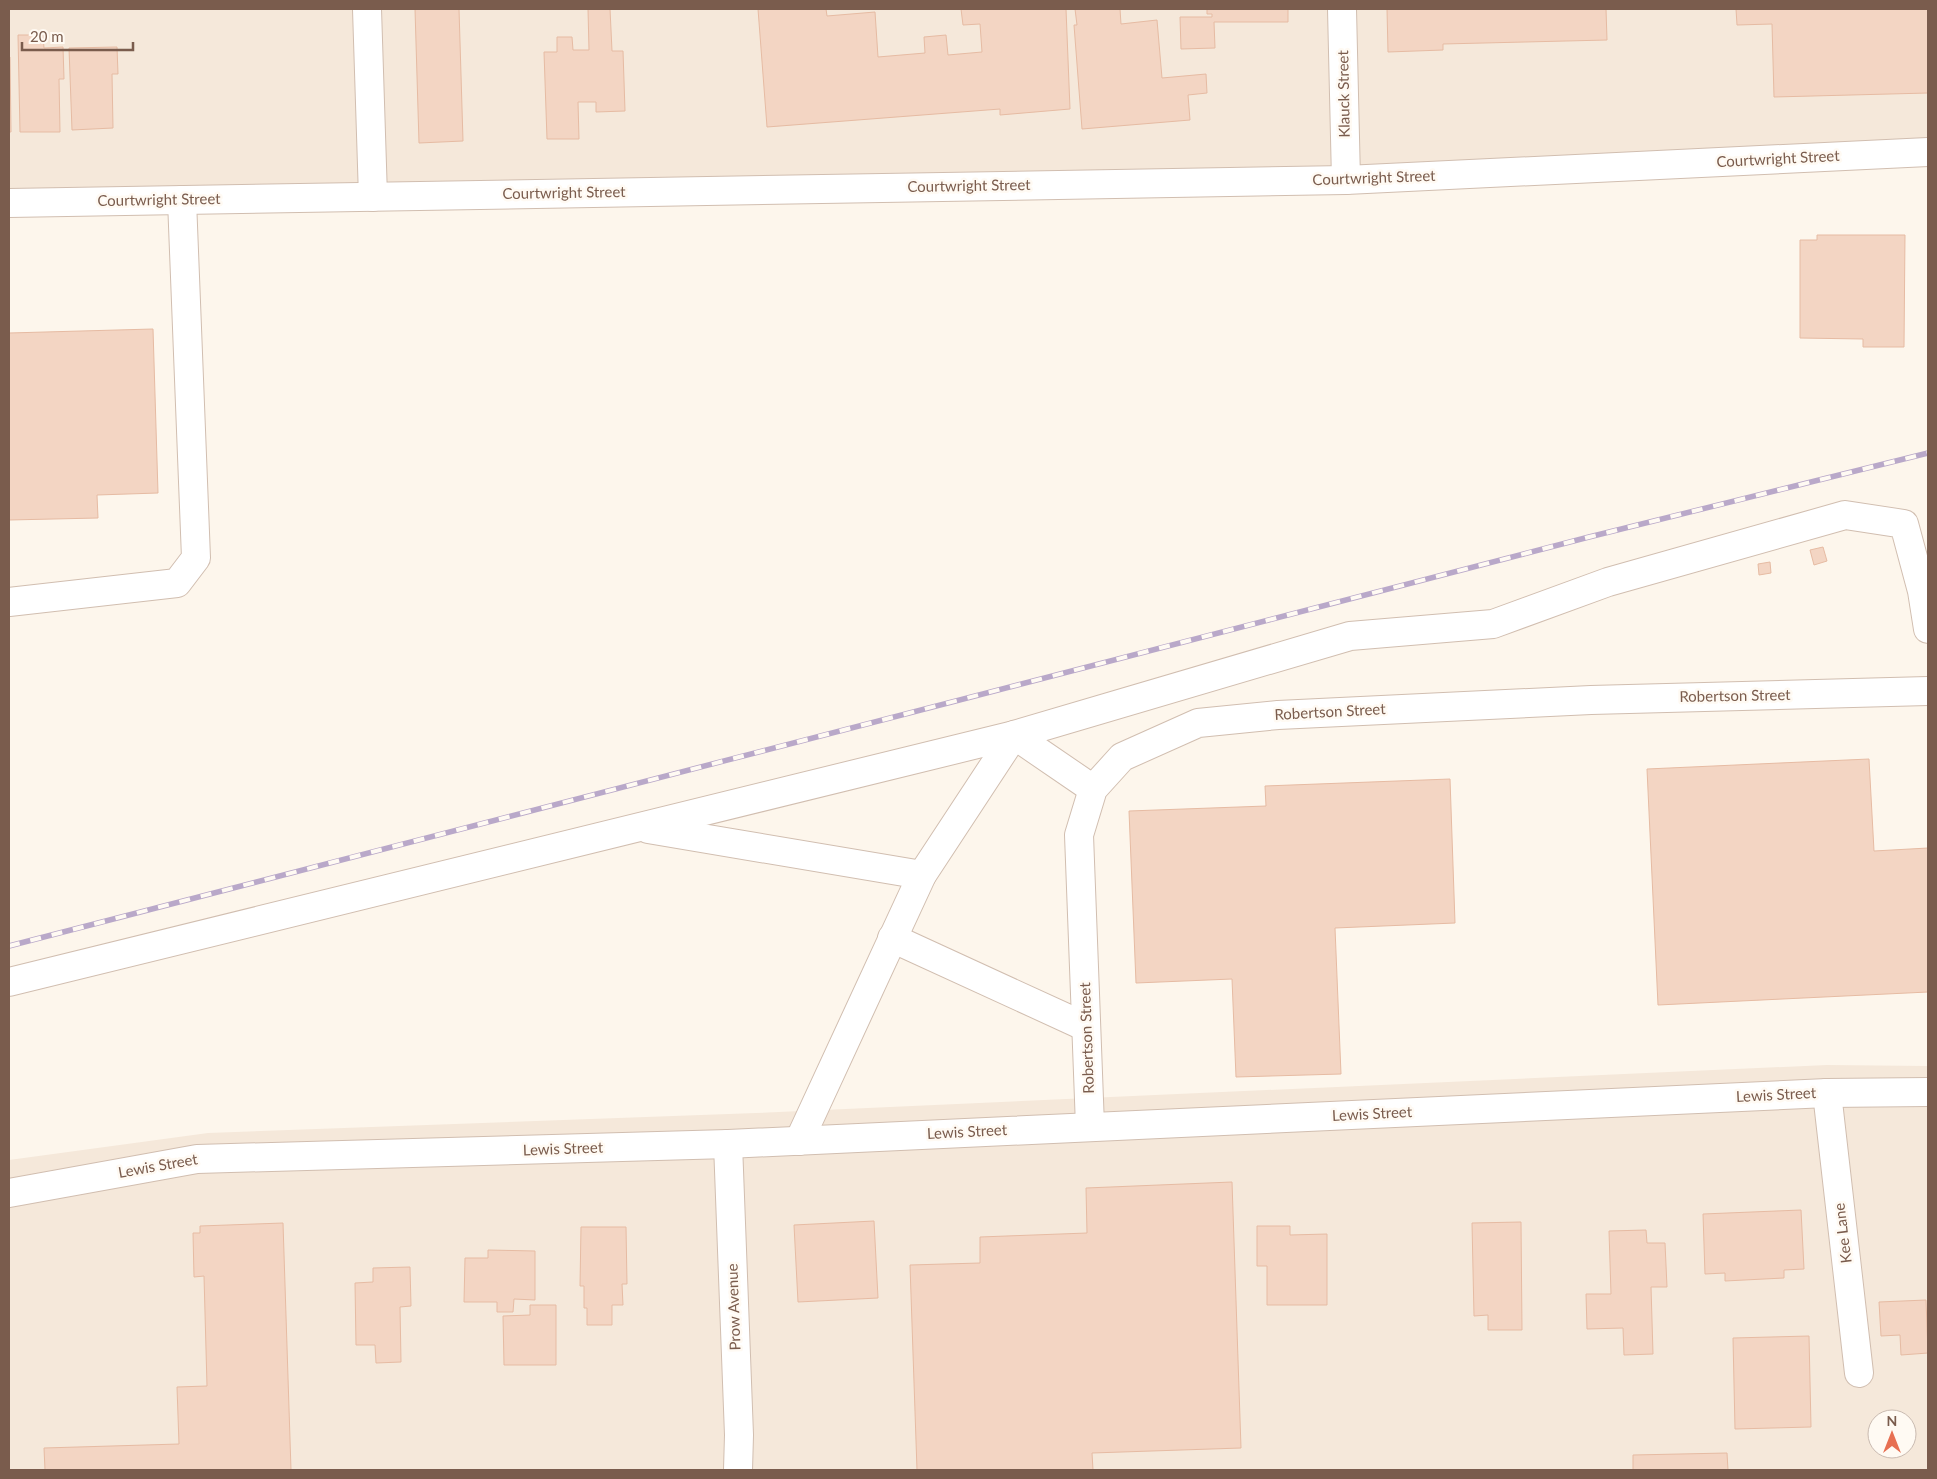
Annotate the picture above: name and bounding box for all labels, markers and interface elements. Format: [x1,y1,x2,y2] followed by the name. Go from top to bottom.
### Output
[22,20,134,52] scale bar
[30,27,64,45] text: 20 m
[1333,50,1353,138] street label: Klauck Street
[1716,146,1841,170] street label: Courtwright Street
[1312,166,1436,188] street label: Courtwright Street
[907,175,1031,195] street label: Courtwright Street
[502,182,626,202] street label: Courtwright Street
[97,189,221,209] street label: Courtwright Street
[1679,685,1791,705] street label: Robertson Street
[1274,699,1387,723] street label: Robertson Street
[1075,981,1097,1094] street label: Robertson Street
[1735,1083,1817,1105] street label: Lewis Street
[1331,1102,1413,1124] street label: Lewis Street
[926,1120,1008,1142] street label: Lewis Street
[523,1138,604,1158] street label: Lewis Street
[117,1149,199,1181] street label: Lewis Street
[1829,1202,1855,1264] street label: Kee Lane
[722,1263,744,1351] street label: Prow Avenue
[1867,1409,1917,1459] north arrow
[1887,1412,1897,1429] text: N

